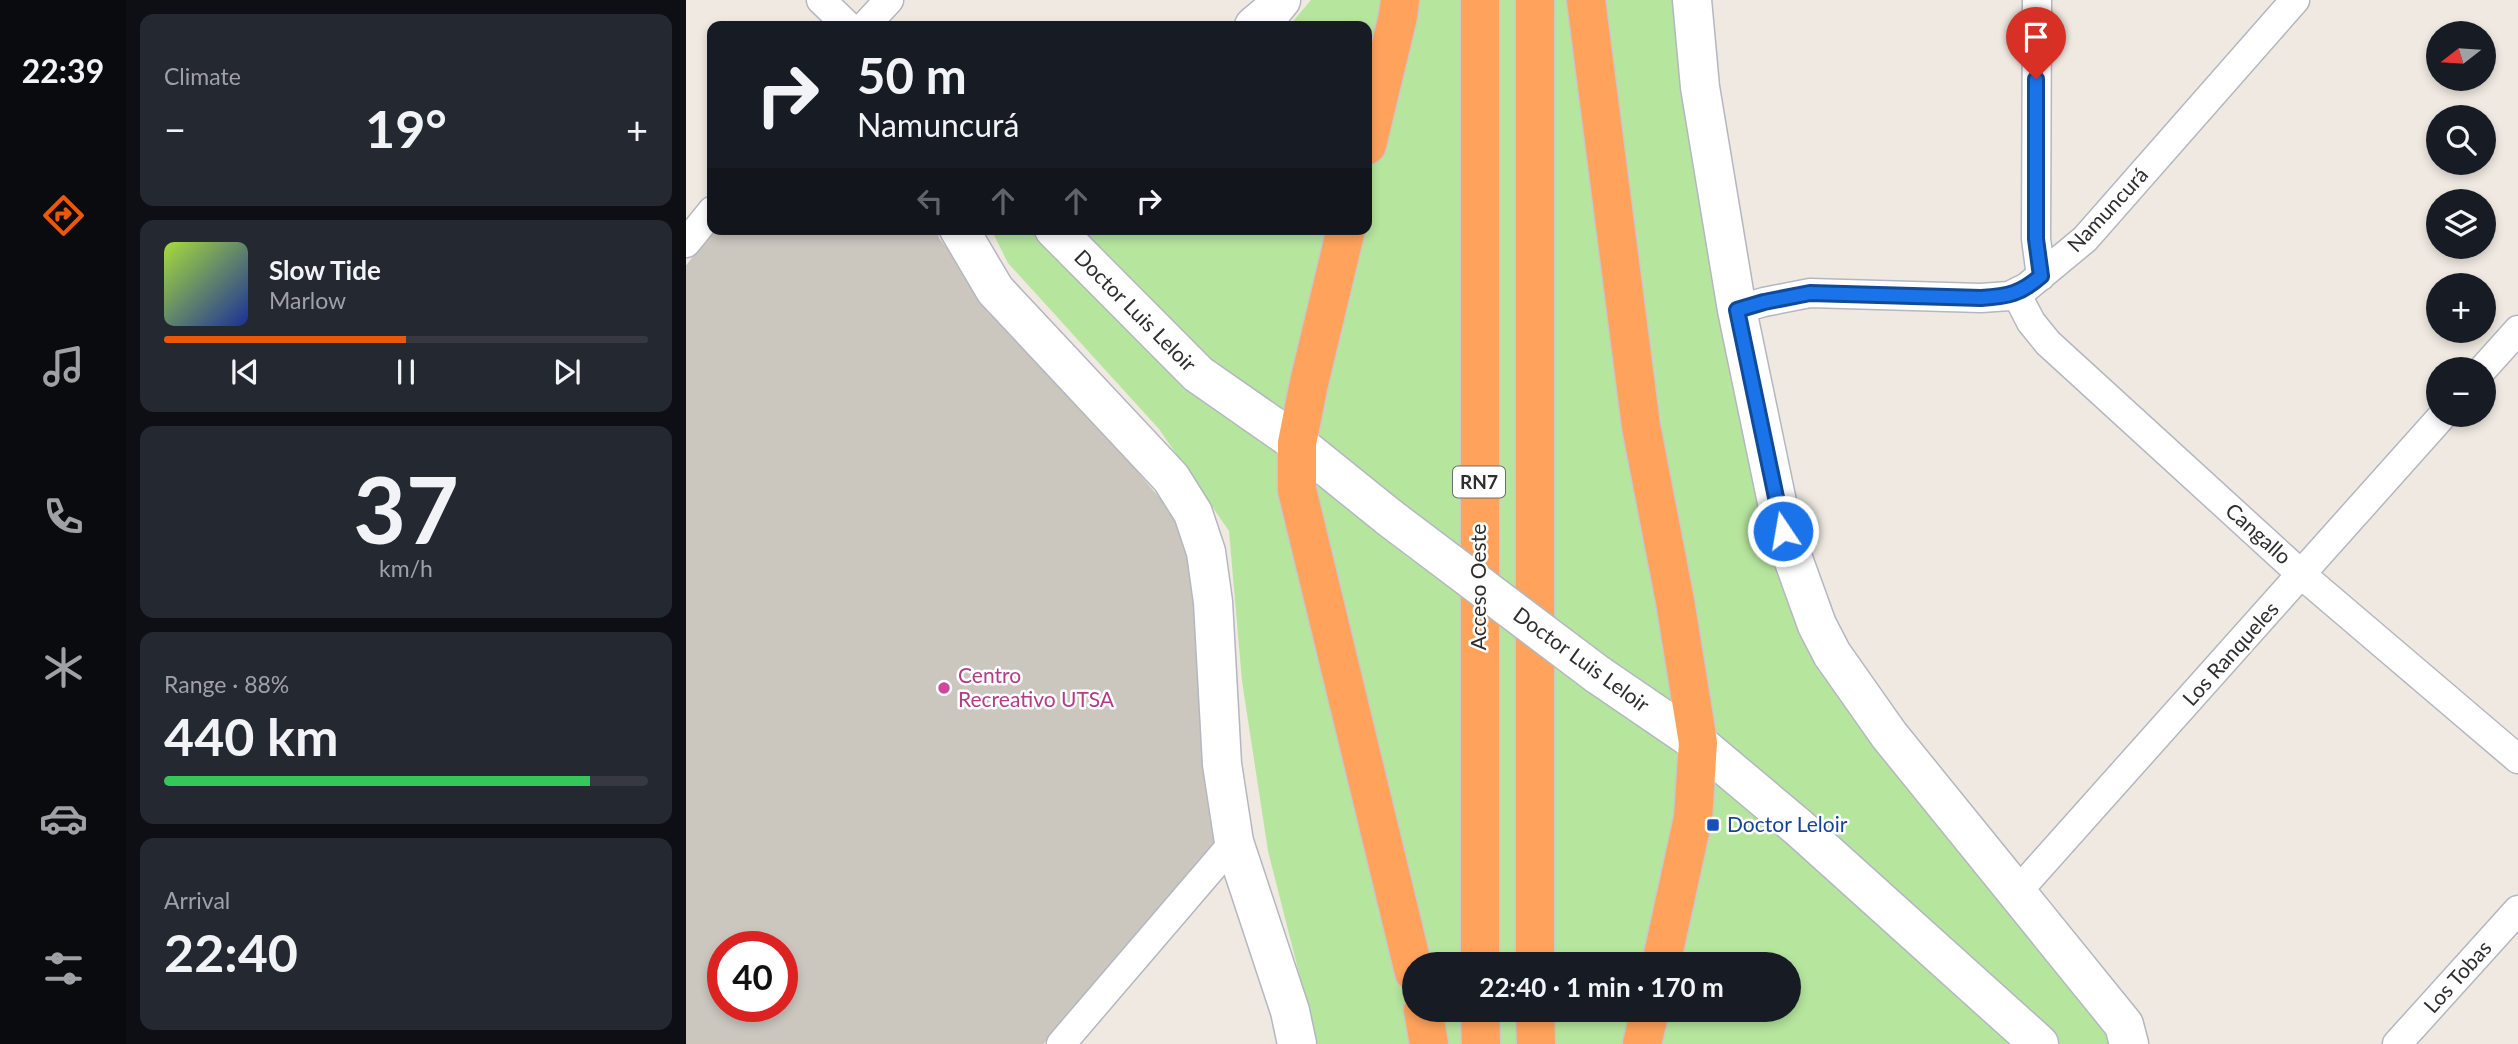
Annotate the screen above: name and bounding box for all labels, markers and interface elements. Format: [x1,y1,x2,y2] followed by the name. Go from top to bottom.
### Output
[2006,7,2066,79] pin
[2017,18,2055,56] icon: arrive
[2426,21,2496,91] north arrow
[2426,21,2496,427] map controls
[857,46,967,104] text: 50 m
[742,49,833,140] icon: right
[22,51,104,90] text: 22:39
[164,62,241,90] text: Climate
[365,97,447,159] text: 19°
[857,105,1019,144] text: Namuncurá
[2426,105,2496,175] button: search
[164,106,186,152] text: −
[626,106,648,152] text: +
[2061,162,2152,256] street label: Namuncurá
[911,182,949,220] icon: left
[984,182,1022,220] icon: ahead
[1057,182,1095,220] icon: ahead
[1130,182,1168,220] icon: right
[2426,189,2496,259] button: layers
[39,191,88,240] icon: directions
[1070,244,1202,376] street label: Doctor Luis Leloir
[269,254,381,286] text: Slow Tide
[2426,273,2496,343] button: +
[269,286,346,314] text: Marlow
[39,342,88,391] icon: music
[226,353,264,391] icon: previous
[387,353,425,391] icon: pause
[548,353,586,391] icon: next
[2426,357,2496,427] button: −
[353,454,459,563] text: 37
[1453,467,1505,498] road number: RN7
[39,492,88,541] icon: phone
[1746,494,1820,568] position arrow
[2221,497,2297,569] street label: Cangallo
[1465,524,1490,650] street label: Acceso Oeste
[379,554,433,582] text: km/h
[2177,596,2283,710] street label: Los Ranqueles
[1509,601,1655,717] street label: Doctor Luis Leloir
[39,643,88,692] icon: climate
[958,662,1115,711] place label: Centro Recreativo UTSA
[164,670,289,698] text: Range · 88%
[936,680,952,696] marker: Centro Recreativo UTSA
[164,705,338,767] text: 440 km
[39,794,88,843] icon: car
[1727,811,1848,836] place label: Doctor Leloir
[1705,817,1721,833] marker: Doctor Leloir
[164,886,230,914] text: Arrival
[164,921,298,983] text: 22:40
[707,931,798,1022] speed limit sign: 40
[2418,935,2496,1017] street label: Los Tobas
[39,944,88,993] icon: filters
[1479,971,1724,1003] text: 22:40 · 1 min · 170 m

